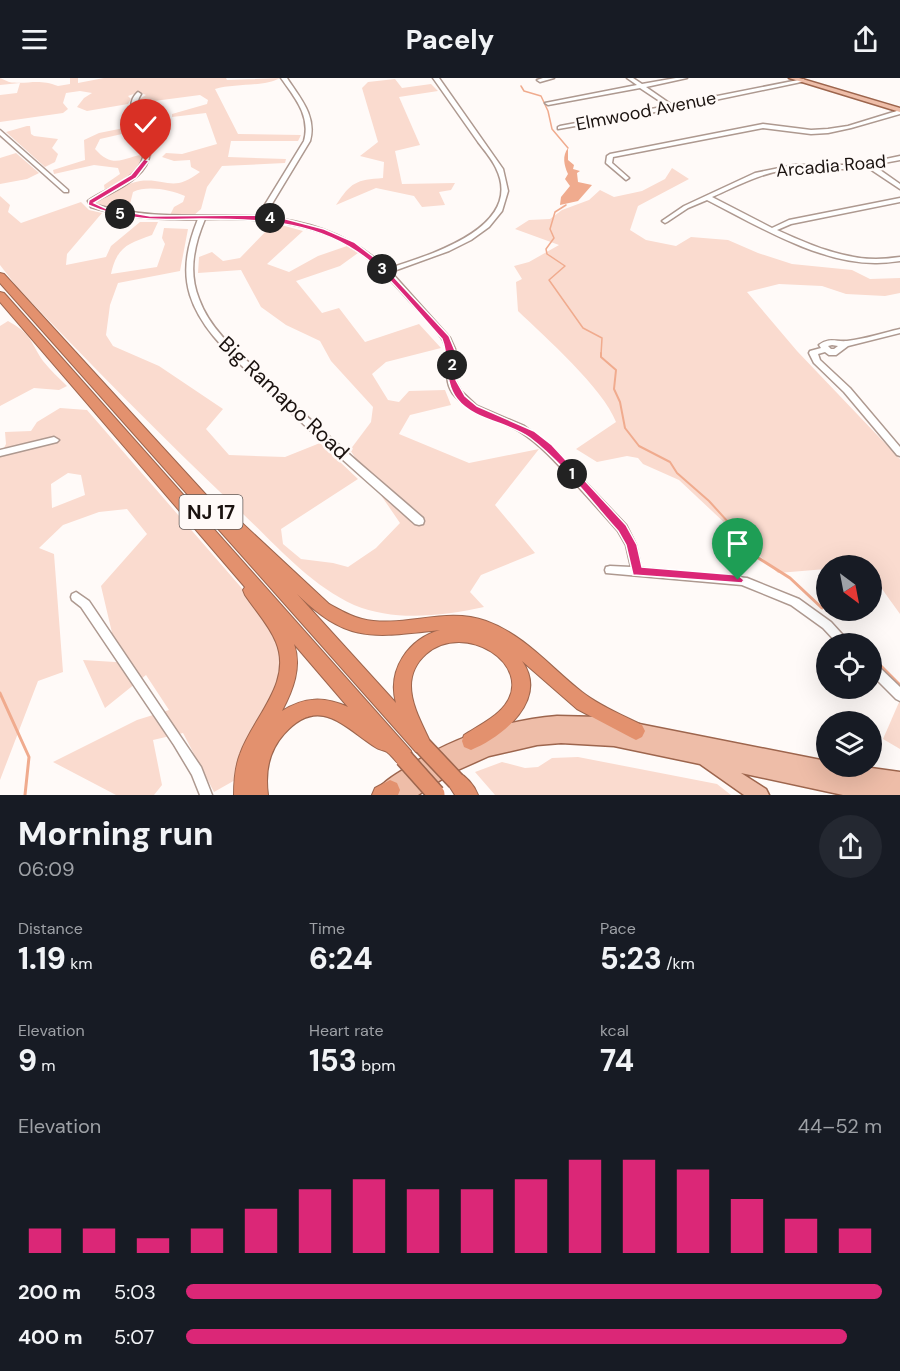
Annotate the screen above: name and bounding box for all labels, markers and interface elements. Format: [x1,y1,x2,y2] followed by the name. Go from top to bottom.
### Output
[406,22,494,57] text: Pacely
[18,23,51,56] icon: menu
[849,23,882,56] icon: share
[574,86,718,136] street label: Elmwood Avenue
[120,99,171,161] pin
[129,108,162,141] icon: check
[775,149,887,183] street label: Arcadia Road
[105,199,135,229] pin: 5
[115,203,125,224] text: 5
[255,203,285,233] pin: 4
[265,207,275,228] text: 4
[367,254,397,284] pin: 3
[377,258,387,279] text: 3
[213,330,355,466] street label: Big Ramapo Road
[437,350,467,380] pin: 2
[447,354,457,375] text: 2
[557,459,587,489] pin: 1
[569,463,575,484] text: 1
[180,495,242,529] road number: NJ 17
[712,518,763,580] pin
[721,527,754,560] icon: arrive
[816,555,882,621] north arrow
[816,555,882,777] map controls
[816,633,882,699] button: locate
[816,711,882,777] button: layers
[18,812,213,855] text: Morning run
[819,815,882,878] button: share
[18,856,75,882] text: 06:09
[18,918,83,939] text: Distance
[309,918,345,939] text: Time
[600,918,636,939] text: Pace
[18,939,66,978] text: 1.19
[309,939,373,978] text: 6:24
[600,939,662,978] text: 5:23
[66,953,93,974] text: km
[662,953,695,974] text: /km
[18,1020,85,1041] text: Elevation
[309,1020,384,1041] text: Heart rate
[600,1020,629,1041] text: kcal
[18,1041,37,1080] text: 9
[309,1041,357,1080] text: 153
[600,1041,634,1080] text: 74
[37,1055,56,1076] text: m
[357,1055,395,1076] text: bpm
[18,1113,101,1139] text: Elevation
[798,1113,882,1139] text: 44–52 m
[18,1279,81,1305] text: 200 m
[114,1279,156,1305] text: 5:03
[18,1324,83,1350] text: 400 m
[114,1324,154,1350] text: 5:07

